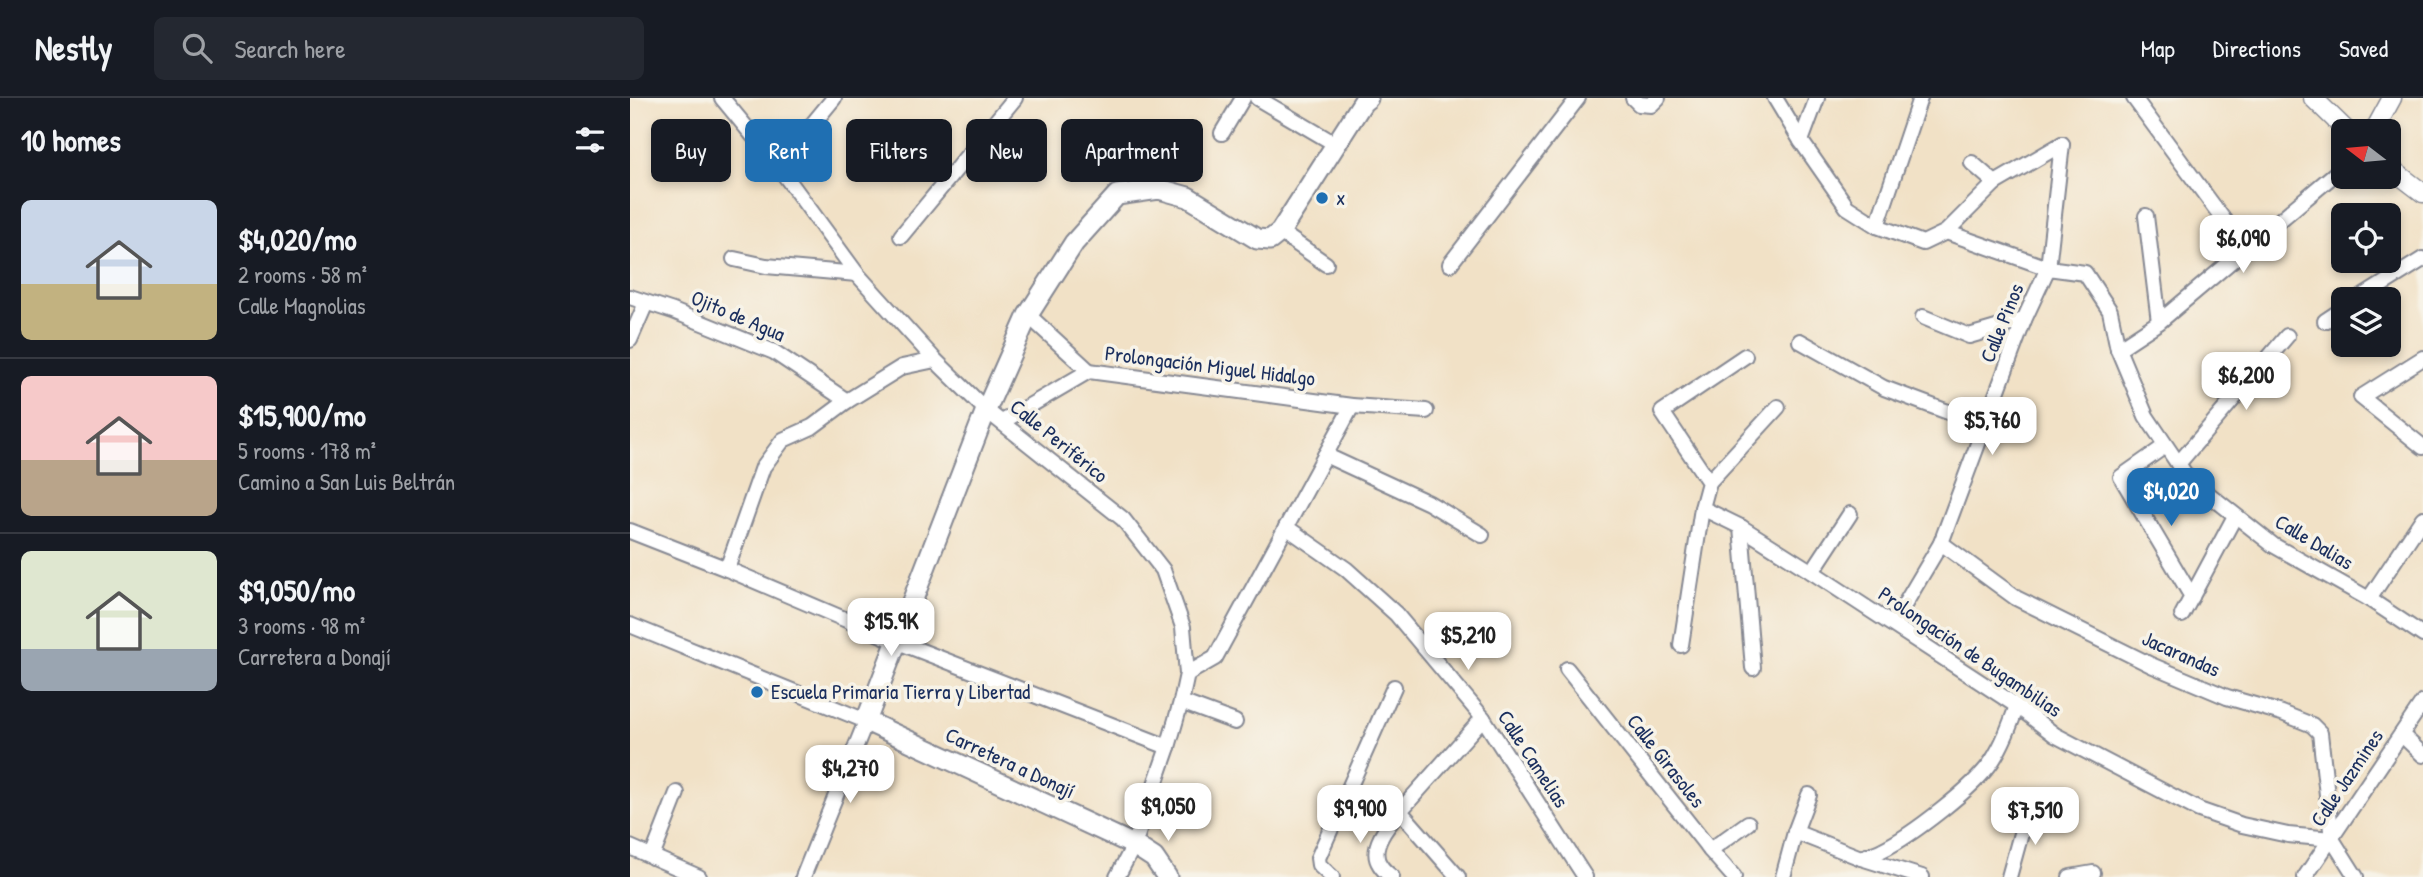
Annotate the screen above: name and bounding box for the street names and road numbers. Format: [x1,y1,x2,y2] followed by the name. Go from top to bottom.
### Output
[1973,279,2030,367] street label: Calle Pinos
[687,283,790,348] street label: Ojito de Agua
[1103,338,1317,393] street label: Prolongación Miguel Hidalgo
[1004,392,1114,489] street label: Calle Periférico
[2270,507,2359,576] street label: Calle Dalias
[1873,579,2068,724] street label: Prolongación de Bugambilias
[2138,623,2225,684] street label: Jacarandas
[1491,704,1576,813] street label: Calle Camelias
[1621,708,1712,814] street label: Calle Girasoles
[941,720,1080,805] street label: Carretera a Donají
[2303,723,2390,832] street label: Calle Jazmines

